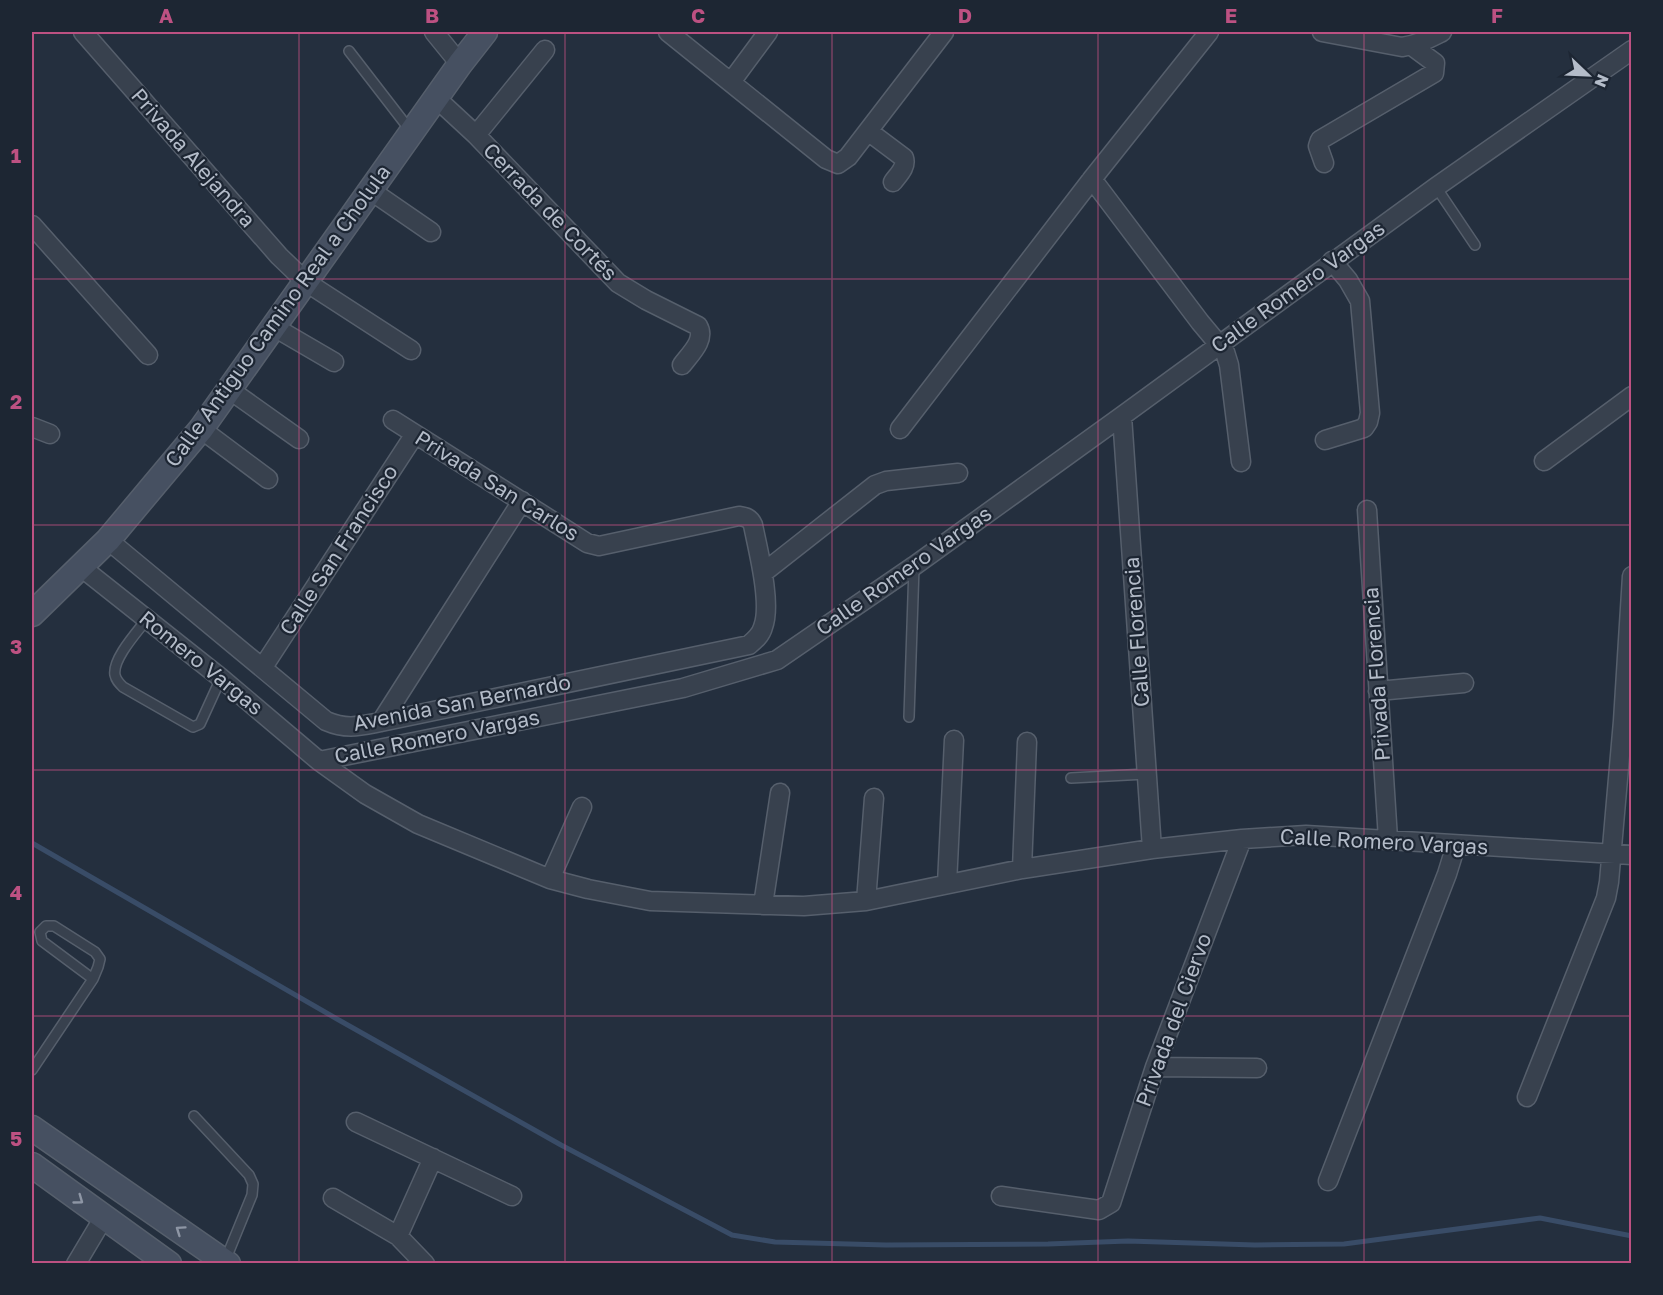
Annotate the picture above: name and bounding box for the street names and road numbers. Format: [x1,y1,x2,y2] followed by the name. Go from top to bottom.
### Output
[126,82,261,232] street label: Privada Alejandra
[478,137,623,286] street label: Cerrada de Cortés
[159,159,396,472] street label: Calle Antiguo Camino Real a Cholula
[1205,214,1389,358] street label: Calle Romero Vargas
[411,424,584,546] street label: Privada San Carlos
[273,459,403,639] street label: Calle San Francisco
[811,500,996,641] street label: Calle Romero Vargas
[1118,556,1154,708] street label: Calle Florencia
[1357,586,1395,762] street label: Privada Florencia
[134,604,269,720] street label: Romero Vargas
[351,668,573,736] street label: Avenida San Bernardo
[332,703,542,769] street label: Calle Romero Vargas
[1279,823,1489,859] street label: Calle Romero Vargas
[1130,929,1216,1110] street label: Privada del Ciervo

